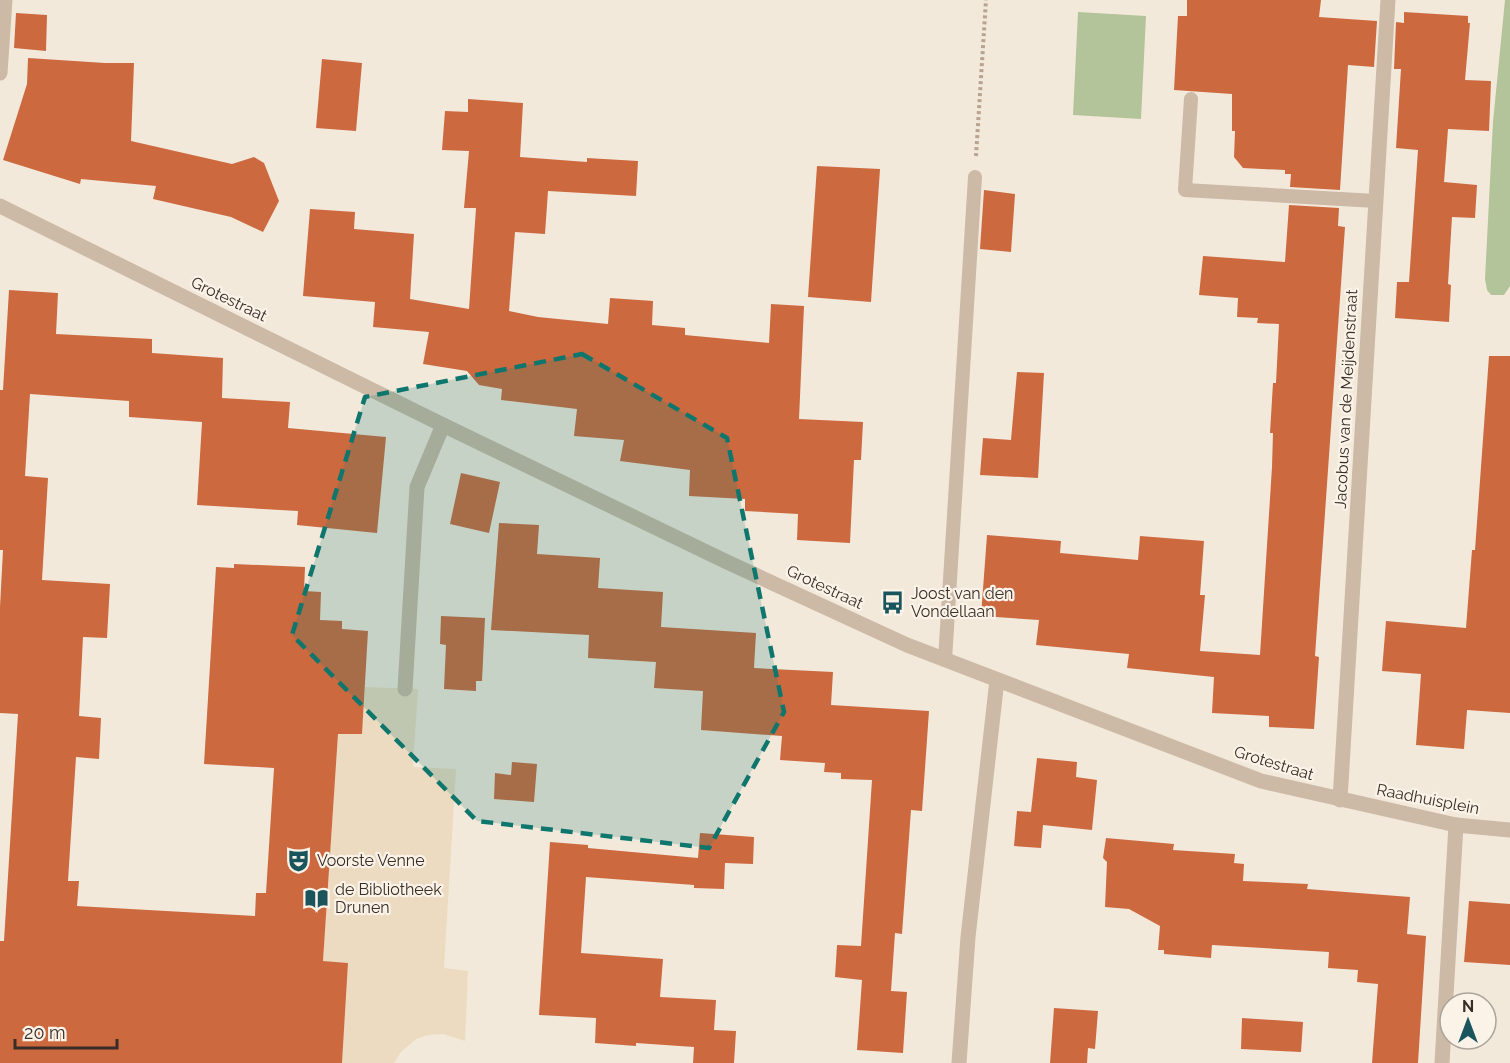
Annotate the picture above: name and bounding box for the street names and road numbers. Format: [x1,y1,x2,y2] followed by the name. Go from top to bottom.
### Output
[188,272,271,326] street label: Grotestraat
[1331,288,1361,509] street label: Jacobus van de Meijdenstraat
[784,561,867,613] street label: Grotestraat
[1232,742,1317,784] street label: Grotestraat
[1375,780,1481,818] street label: Raadhuisplein

